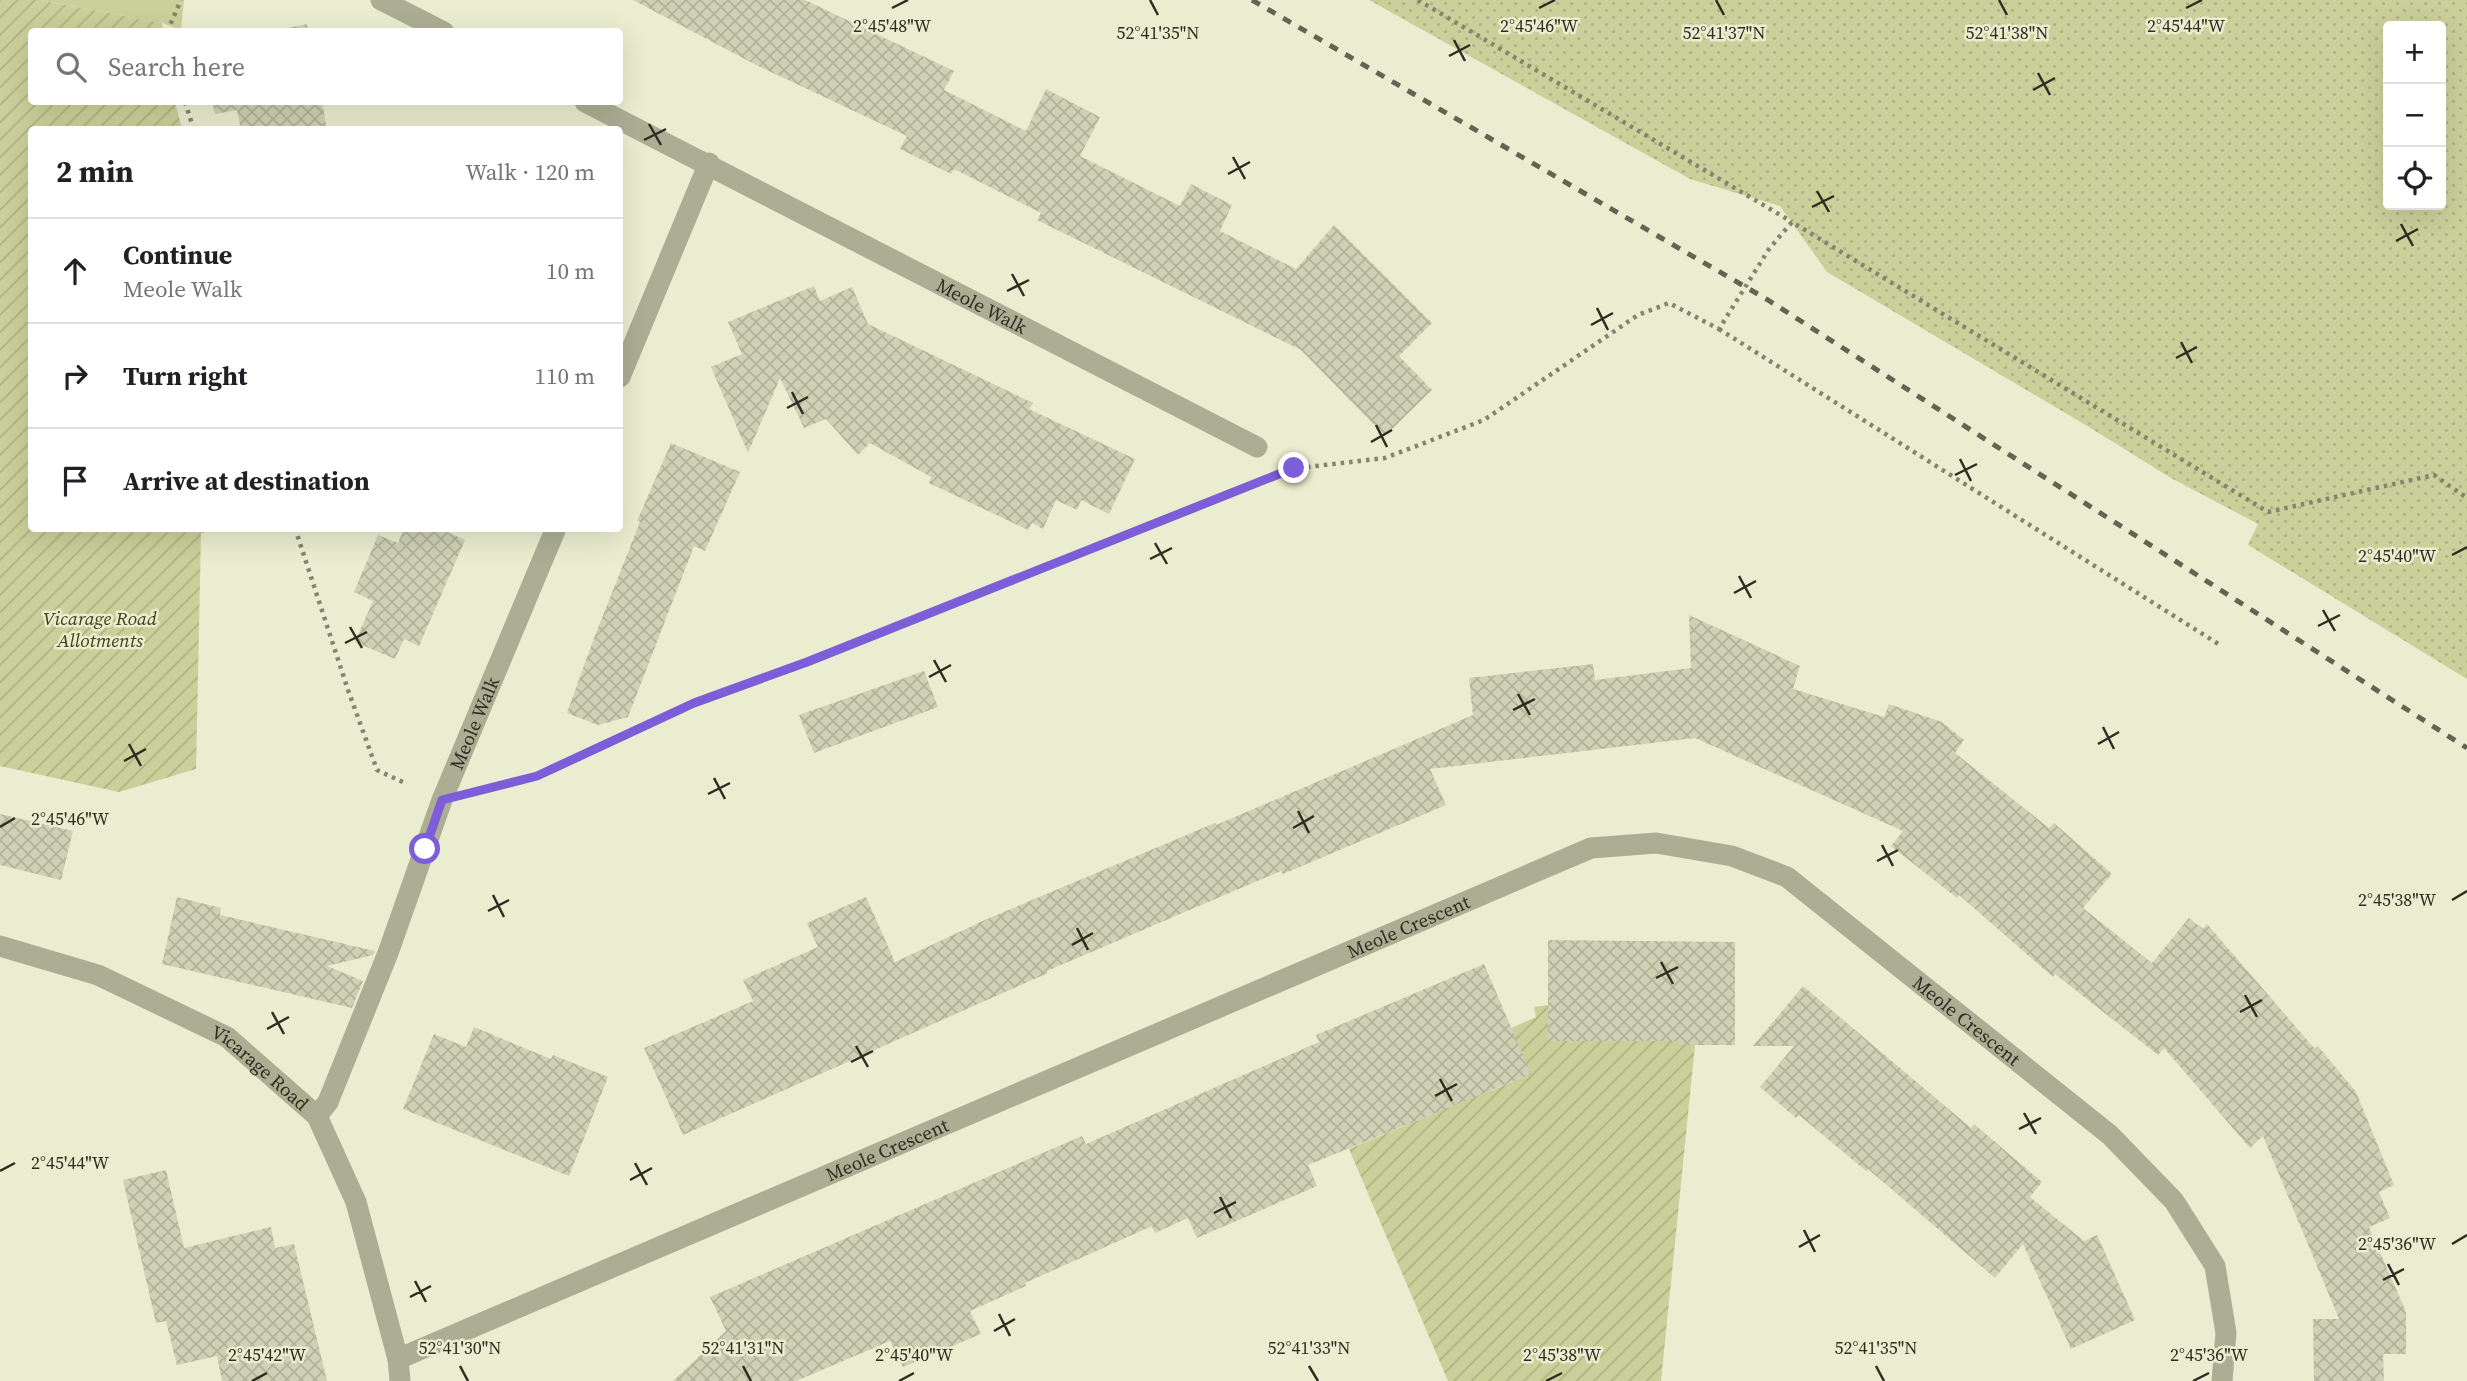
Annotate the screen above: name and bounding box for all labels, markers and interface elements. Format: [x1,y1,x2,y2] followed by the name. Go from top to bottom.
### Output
[853,13,932,38] text: 2°45'48"W
[1500,13,1579,38] text: 2°45'46"W
[2147,13,2226,38] text: 2°45'44"W
[1117,20,1199,45] text: 52°41'35"N
[1683,20,1765,45] text: 52°41'37"N
[1966,20,2048,45] text: 52°41'38"N
[2383,21,2446,210] map controls
[2383,21,2446,84] button: +
[28,28,623,105] search box
[52,48,90,86] icon: search
[108,49,245,85] text: Search here
[2383,84,2446,147] button: −
[2383,147,2446,210] button: locate
[56,151,134,192] text: 2 min
[465,156,595,188] text: Walk · 120 m
[123,237,232,273] text: Continue
[56,252,94,290] icon: ahead
[546,255,595,287] text: 10 m
[932,272,1032,340] street label: Meole Walk
[123,273,242,305] text: Meole Walk
[56,357,94,395] icon: right
[123,358,247,394] text: Turn right
[534,360,595,392] text: 110 m
[1278,452,1309,483] route end
[56,462,94,500] icon: arrive
[123,463,370,499] text: Arrive at destination
[2358,543,2437,568] text: 2°45'40"W
[43,605,157,653] park label: Vicarage Road Allotments
[443,672,505,774] street label: Meole Walk
[31,806,110,831] text: 2°45'46"W
[409,833,440,864] route start
[2358,887,2437,912] text: 2°45'38"W
[1343,888,1474,964] street label: Meole Crescent
[1907,970,2027,1072] street label: Meole Crescent
[207,1018,315,1116] street label: Vicarage Road
[822,1111,953,1187] street label: Meole Crescent
[31,1150,110,1175] text: 2°45'44"W
[2358,1231,2437,1256] text: 2°45'36"W
[419,1335,501,1360] text: 52°41'30"N
[702,1335,784,1360] text: 52°41'31"N
[1268,1335,1350,1360] text: 52°41'33"N
[1835,1335,1917,1360] text: 52°41'35"N
[228,1342,307,1367] text: 2°45'42"W
[875,1342,954,1367] text: 2°45'40"W
[1523,1342,1602,1367] text: 2°45'38"W
[2170,1342,2249,1367] text: 2°45'36"W

